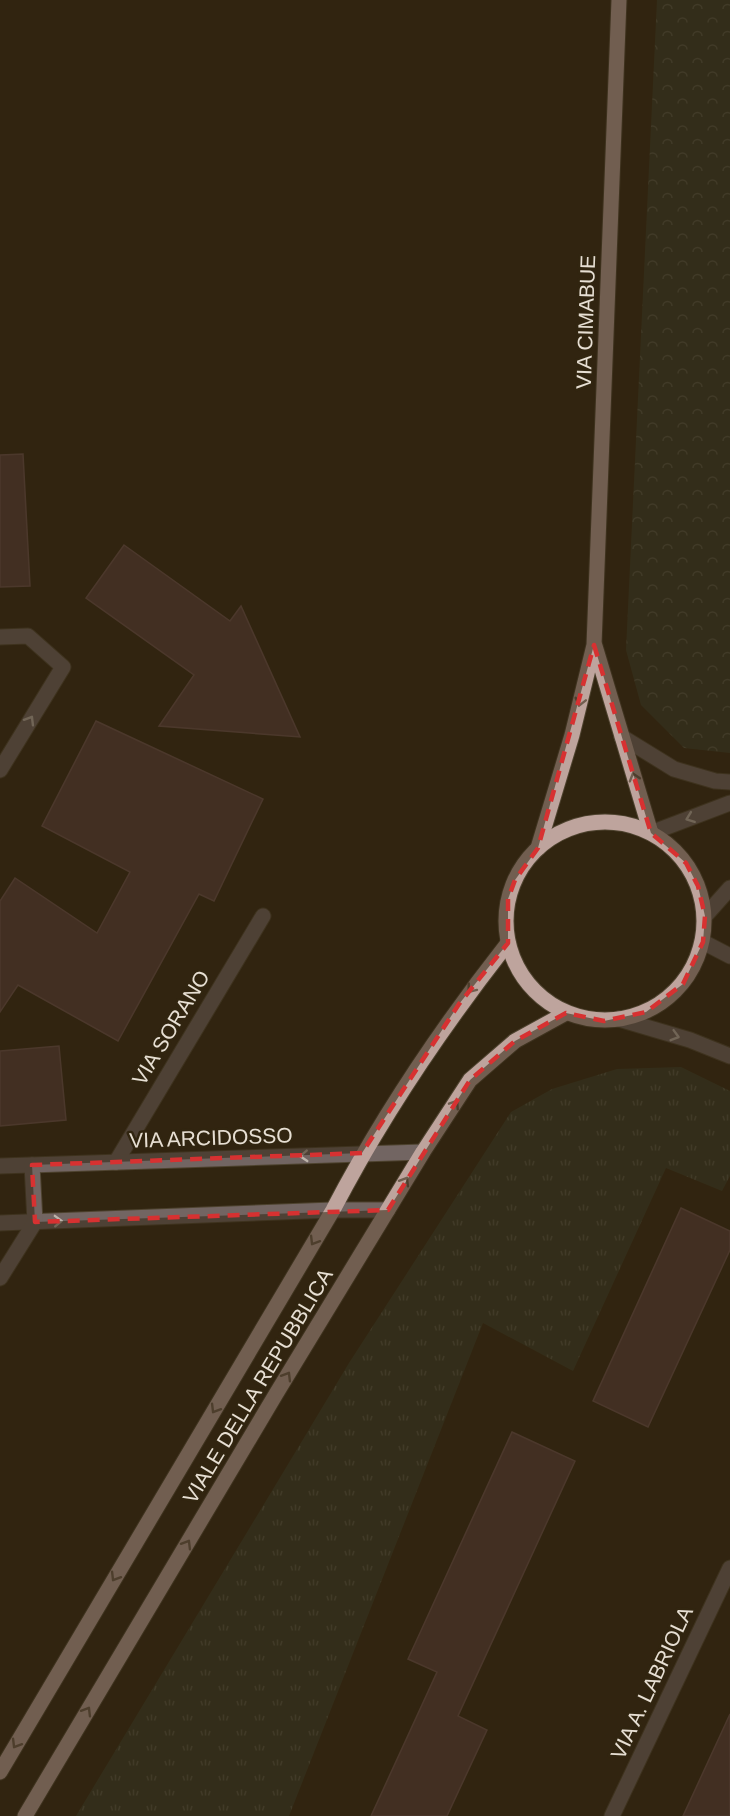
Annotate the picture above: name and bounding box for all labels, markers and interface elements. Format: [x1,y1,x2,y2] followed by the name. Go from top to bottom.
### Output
[572,255,599,389] street label: VIA CIMABUE
[575,696,588,706] one-way arrow
[23,716,34,727] one-way arrow
[629,772,641,783] one-way arrow
[686,811,697,823] one-way arrow
[127,966,214,1089] street label: VIA SORANO
[468,982,479,993] one-way arrow
[670,1028,680,1041] one-way arrow
[447,1099,458,1110] one-way arrow
[129,1123,293,1152] street label: VIA ARCIDOSSO
[299,1150,308,1163] one-way arrow
[398,1177,410,1187] one-way arrow
[54,1214,63,1227] one-way arrow
[310,1235,322,1245] one-way arrow
[178,1264,337,1507] street label: VIALE DELLA REPUBBLICA
[279,1372,291,1382] one-way arrow
[210,1403,222,1413] one-way arrow
[180,1540,191,1550] one-way arrow
[111,1571,123,1581] one-way arrow
[606,1603,697,1763] street label: VIA A. LABRIOLA
[80,1707,92,1717] one-way arrow
[12,1738,23,1748] one-way arrow

